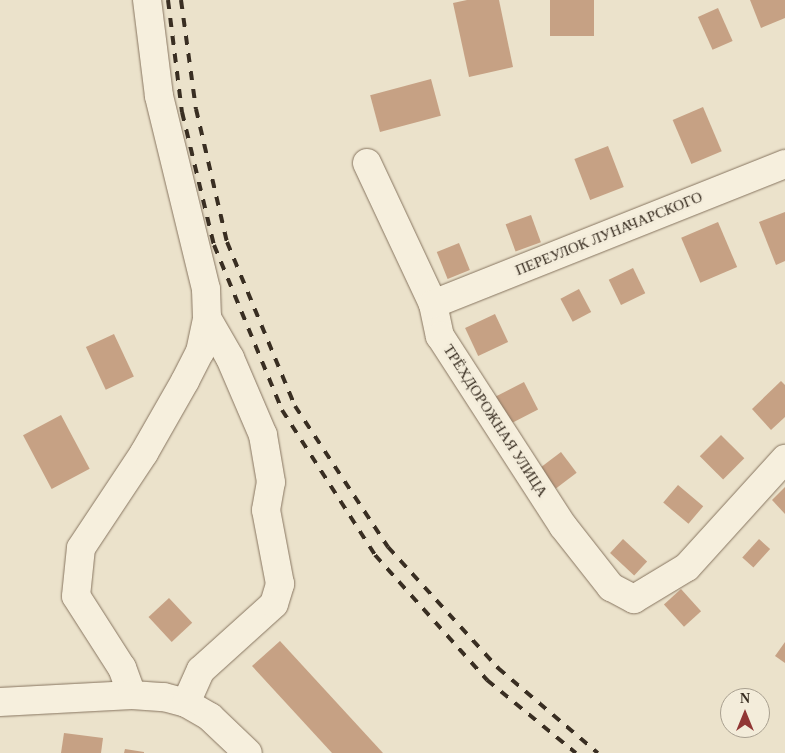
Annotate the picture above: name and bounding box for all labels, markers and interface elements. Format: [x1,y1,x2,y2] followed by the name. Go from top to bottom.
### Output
[513,188,705,280] street label: ПЕРЕУЛОК ЛУНАЧАРСКОГО
[439,341,551,501] street label: ТРЁХДОРОЖНАЯ УЛИЦА
[720,688,770,738] north arrow
[740,691,750,706] text: N

